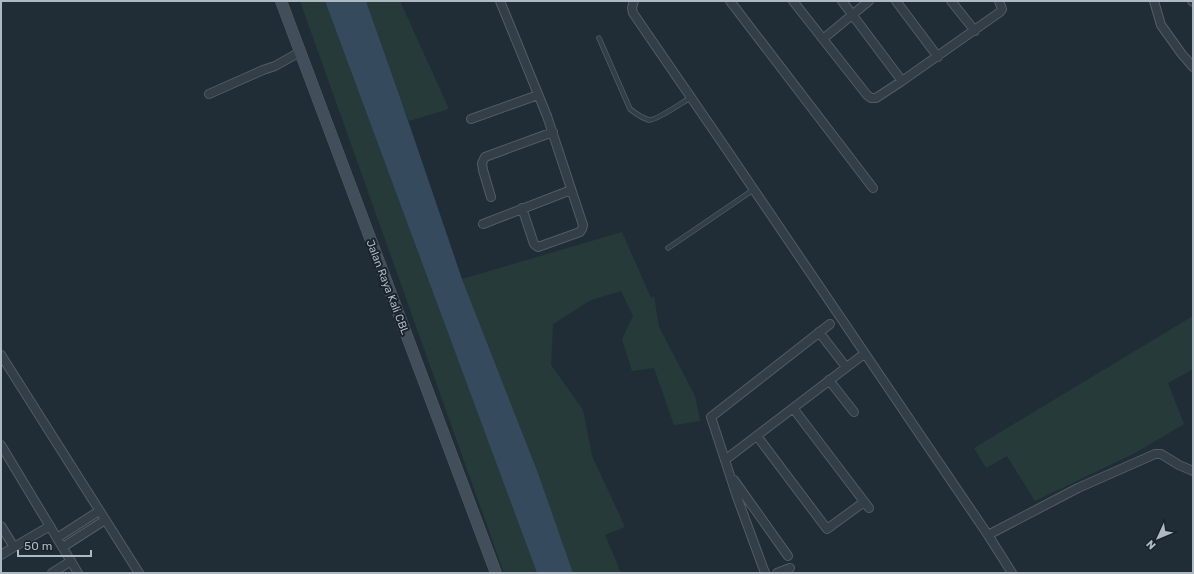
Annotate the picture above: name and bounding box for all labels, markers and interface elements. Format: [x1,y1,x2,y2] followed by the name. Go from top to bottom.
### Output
[363,238,412,336] street label: Jalan Raya Kali CBL
[1138,518,1178,558] north arrow
[18,532,91,558] scale bar
[1144,537,1159,552] text: N
[24,539,52,553] text: 50 m

